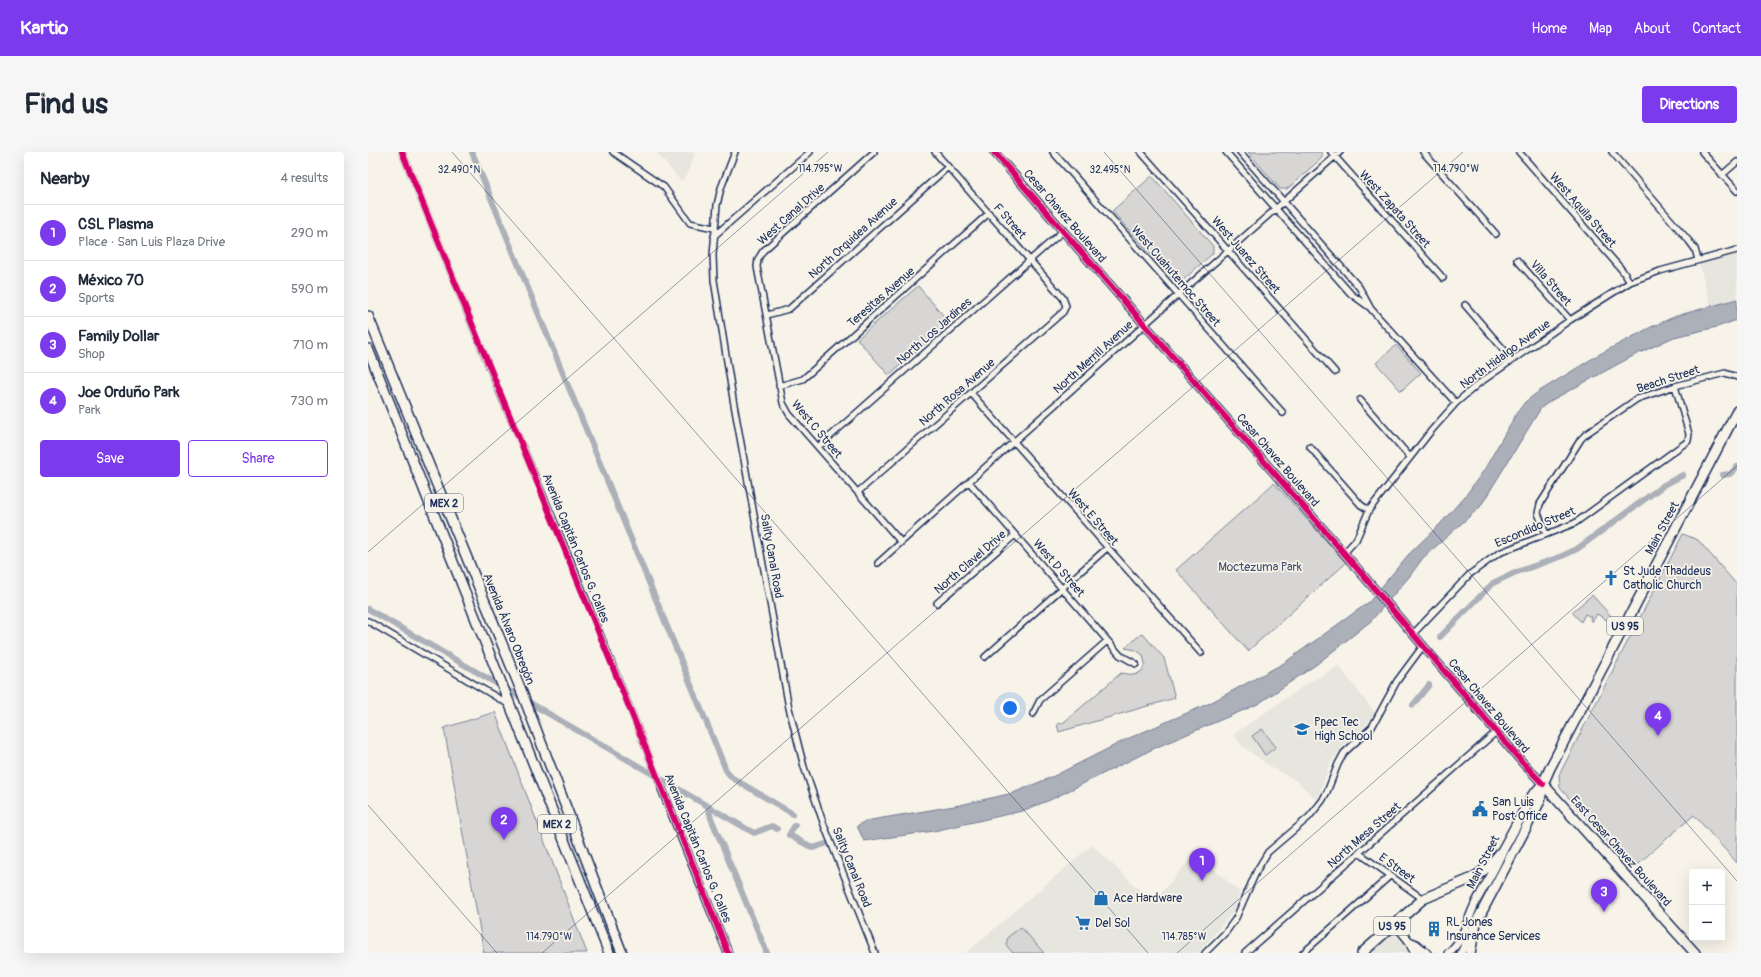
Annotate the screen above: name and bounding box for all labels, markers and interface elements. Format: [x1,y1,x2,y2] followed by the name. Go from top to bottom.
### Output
[20,16,68,40] text: Kartio
[1532,20,1567,37] text: Home
[1589,20,1612,37] text: Map
[1634,20,1670,37] text: About
[1692,20,1741,37] text: Contact
[1642,86,1737,123] button: Directions
[24,87,108,122] text: Find us
[798,163,843,175] text: 114.795°W
[1433,163,1479,175] text: 114.790°W
[438,164,480,176] text: 32.490°N
[1090,164,1131,176] text: 32.495°N
[1020,167,1109,266] street label: Cesar Chavez Boulevard
[1356,167,1433,251] street label: West Zapata Street
[40,168,89,189] text: Nearby
[281,170,328,186] text: 4 results
[1546,170,1619,251] street label: West Aquila Street
[755,180,828,248] street label: West Canal Drive
[806,194,901,282] street label: North Orquidea Avenue
[990,200,1029,242] street label: F Street
[1208,214,1283,297] street label: West Juarez Street
[78,215,154,234] text: CSL Plasma
[1128,223,1224,330] street label: West Cuahutemoc Street
[50,225,56,241] text: 1
[291,225,328,241] text: 290 m
[78,234,225,250] text: Place · San Luis Plaza Drive
[1527,257,1575,309] street label: Villa Street
[844,264,918,331] street label: Teresitas Avenue
[78,271,144,290] text: México 70
[49,281,57,297] text: 2
[291,281,328,297] text: 590 m
[78,290,114,306] text: Sports
[894,294,975,368] street label: North Los Jardines
[1050,317,1136,397] street label: North Merrill Avenue
[1457,317,1553,392] street label: North Hidalgo Avenue
[78,327,159,346] text: Family Dollar
[49,337,57,353] text: 3
[293,337,328,353] text: 710 m
[78,346,105,362] text: Shop
[916,355,998,429] street label: North Rosa Avenue
[1635,362,1702,397] street label: Beach Street
[78,383,180,402] text: Joe Orduño Park
[49,393,57,409] text: 4
[291,393,328,409] text: 730 m
[788,397,845,462] street label: West C Street
[78,402,101,418] text: Park
[1233,411,1322,510] street label: Cesar Chavez Boulevard
[40,440,180,477] button: Save
[188,440,328,477] button: Share
[539,471,613,626] street label: Avenida Capitán Carlos G. Calles
[1064,486,1121,549] street label: West E Street
[425,494,463,512] road number: MEX 2
[1642,499,1683,557] street label: Main Street
[1493,504,1578,551] street label: Escondido Street
[757,513,786,600] street label: Sality Canal Road
[931,527,1009,598] street label: North Clavel Drive
[1029,536,1088,600] street label: West D Street
[1218,560,1302,575] park label: Moctezuma Park
[1623,564,1711,593] place label: St Jude Thaddeus Catholic Church
[1602,569,1620,587] church icon: St Jude Thaddeus Catholic Church
[479,571,539,687] street label: Avenida Álvaro Obregón
[1607,617,1643,635] road number: US 95
[1445,656,1533,757] street label: Cesar Chavez Boulevard
[1000,698,1020,718] your location
[1645,703,1671,736] pin: 4
[1314,715,1373,744] place label: Ppec Tec High School
[1293,720,1311,738] school or university icon: Ppec Tec High School
[661,771,735,926] street label: Avenida Capitán Carlos G. Calles
[1567,793,1674,910] street label: East Cesar Chavez Boulevard
[1492,795,1548,824] place label: San Luis Post Office
[1324,799,1404,871] street label: North Mesa Street
[1471,800,1489,818] public building icon: San Luis Post Office
[491,807,517,840] pin: 2
[538,815,576,833] road number: MEX 2
[829,825,875,910] street label: Sality Canal Road
[1464,833,1503,892] street label: Main Street
[1189,848,1215,881] pin: 1
[1376,850,1418,887] street label: E Street
[1689,869,1725,941] map controls
[1689,869,1725,905] button: +
[1591,879,1617,912] pin: 3
[1092,889,1110,907] shop icon: Ace Hardware
[1113,891,1182,906] place label: Ace Hardware
[1689,905,1725,941] button: −
[1074,914,1092,932] supermarket icon: Del Sol
[1446,915,1541,944] place label: RL Jones Insurance Services
[1095,916,1130,931] place label: Del Sol
[1374,917,1410,935] road number: US 95
[1425,920,1443,938] building icon: RL Jones Insurance Services
[526,931,572,943] text: 114.790°W
[1162,931,1207,943] text: 114.785°W

